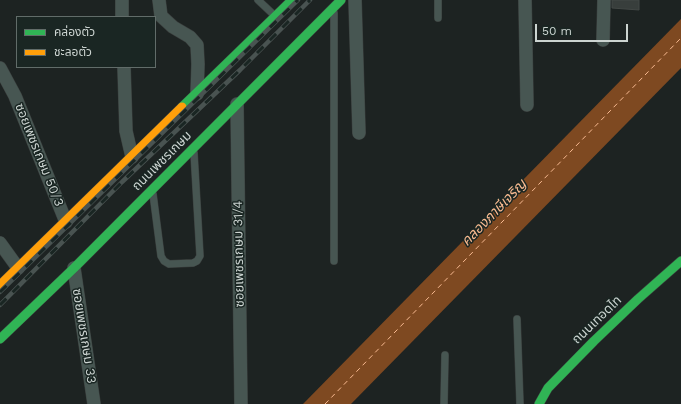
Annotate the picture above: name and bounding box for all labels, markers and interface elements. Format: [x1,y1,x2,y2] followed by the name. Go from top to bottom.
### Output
[16,16,156,68] legend
[537,16,630,42] scale bar
[542,24,572,38] text: 50 m
[54,25,95,39] text: คล่องตัว
[54,45,92,59] text: ชะลอตัว
[11,101,67,209] street label: ซอยเพชรเกษม 50/3
[129,128,195,194] street label: ถนนเพชรเกษม
[458,176,530,250] water label: คลองภาษีเจริญ
[230,201,248,307] street label: ซอยเพชรเกษม 31/4
[69,287,99,385] street label: ซอยเพชรเกษม 33
[569,293,625,347] street label: ถนนเทอดไท

